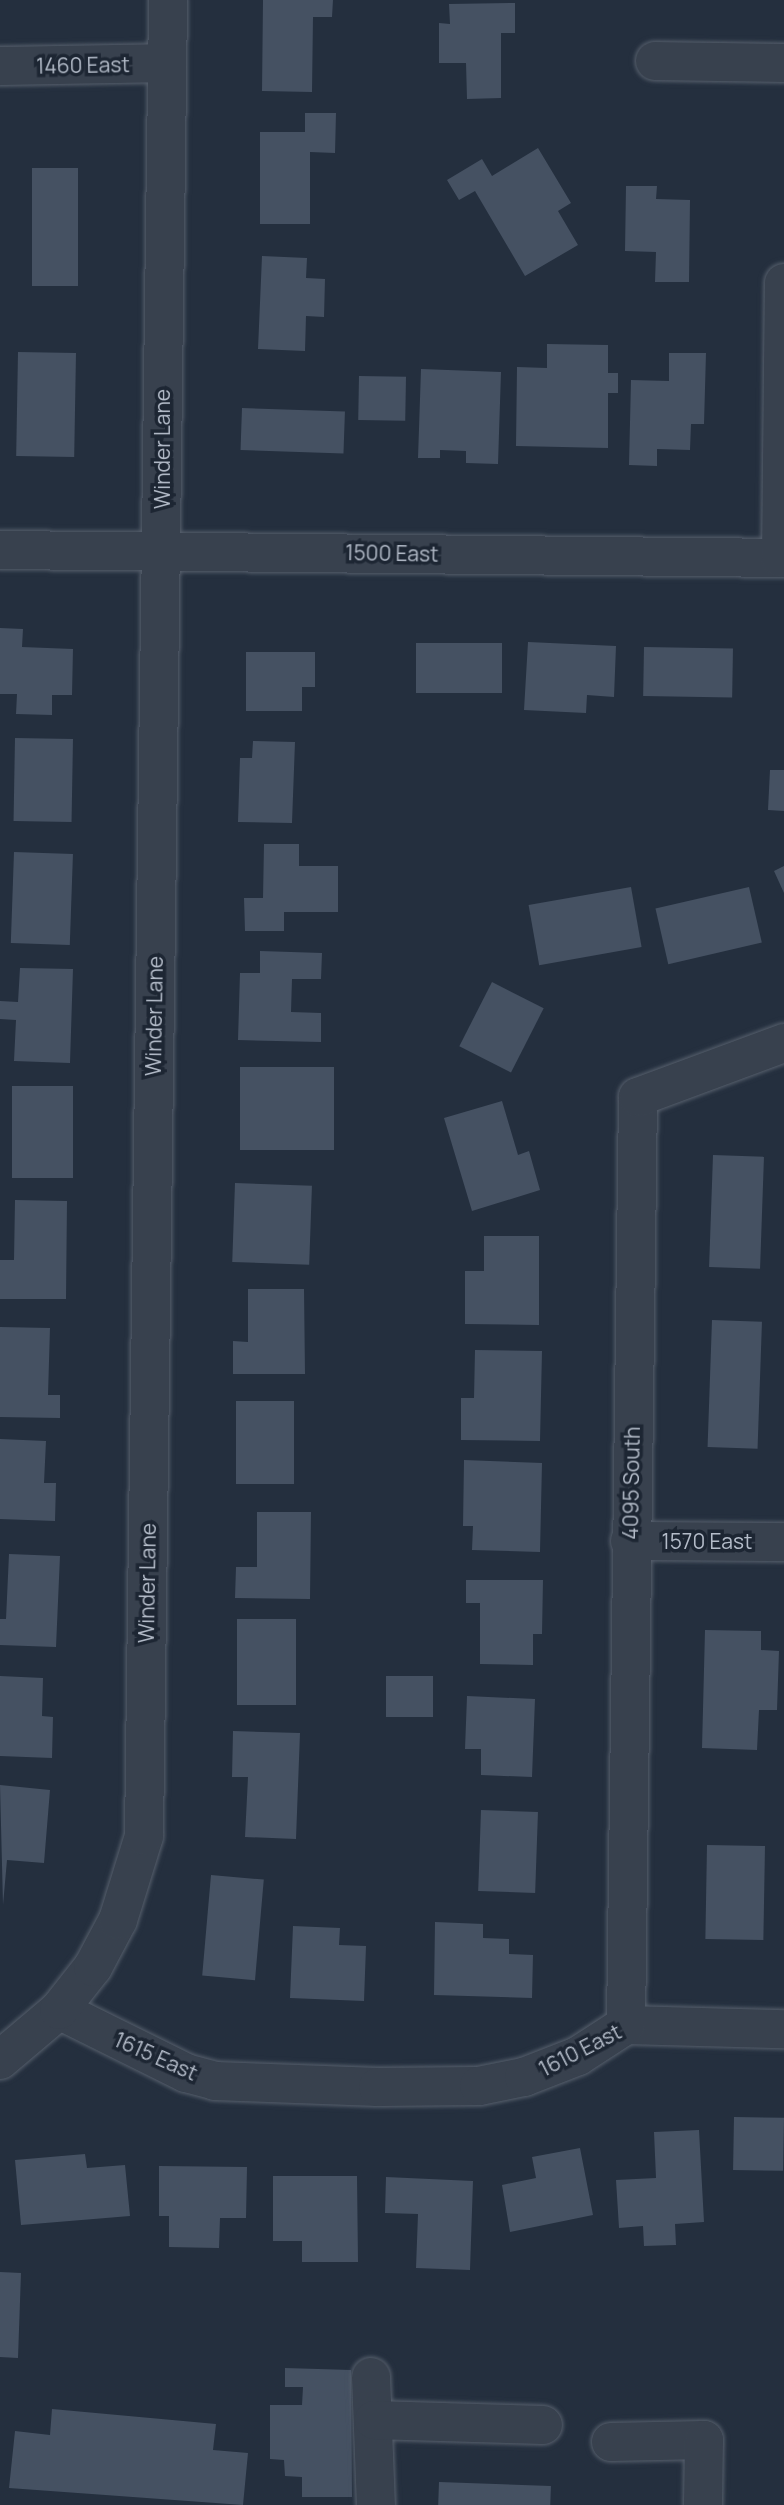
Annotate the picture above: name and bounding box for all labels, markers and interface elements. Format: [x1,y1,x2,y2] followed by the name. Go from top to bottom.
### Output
[36,52,130,78] street label: 1460 East
[149,389,175,509] street label: Winder Lane
[345,540,439,566] street label: 1500 East
[140,956,168,1076] street label: Winder Lane
[617,1426,645,1540] street label: 4095 South
[133,1523,161,1643] street label: Winder Lane
[662,1528,752,1554] street label: 1570 East
[535,2019,625,2081] street label: 1610 East
[110,2026,202,2086] street label: 1615 East

